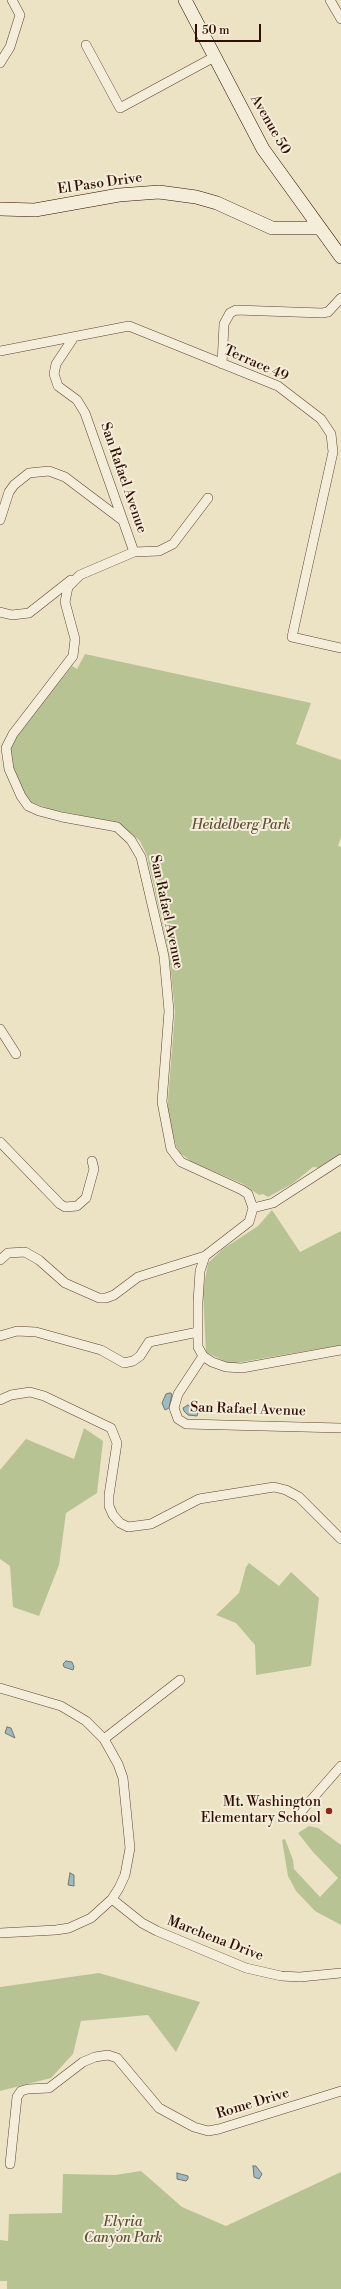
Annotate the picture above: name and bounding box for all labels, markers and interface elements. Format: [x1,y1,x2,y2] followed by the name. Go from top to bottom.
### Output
[197,16,263,42] scale bar
[202,23,230,38] text: 50 m
[246,92,294,158] street label: Avenue 50
[57,170,143,198] street label: El Paso Drive
[221,342,291,386] street label: Terrace 49
[96,421,150,535] street label: San Rafael Avenue
[192,818,290,834] park label: Heidelberg Park
[146,854,186,970] street label: San Rafael Avenue
[190,1400,306,1420] street label: San Rafael Avenue
[201,1795,321,1828] place label: Mt. Washington Elementary School
[324,1806,334,1816] marker: Mt. Washington Elementary School
[165,1913,265,1965] street label: Marchena Drive
[215,2085,291,2123] street label: Rome Drive
[84,2215,162,2248] park label: Elyria Canyon Park

